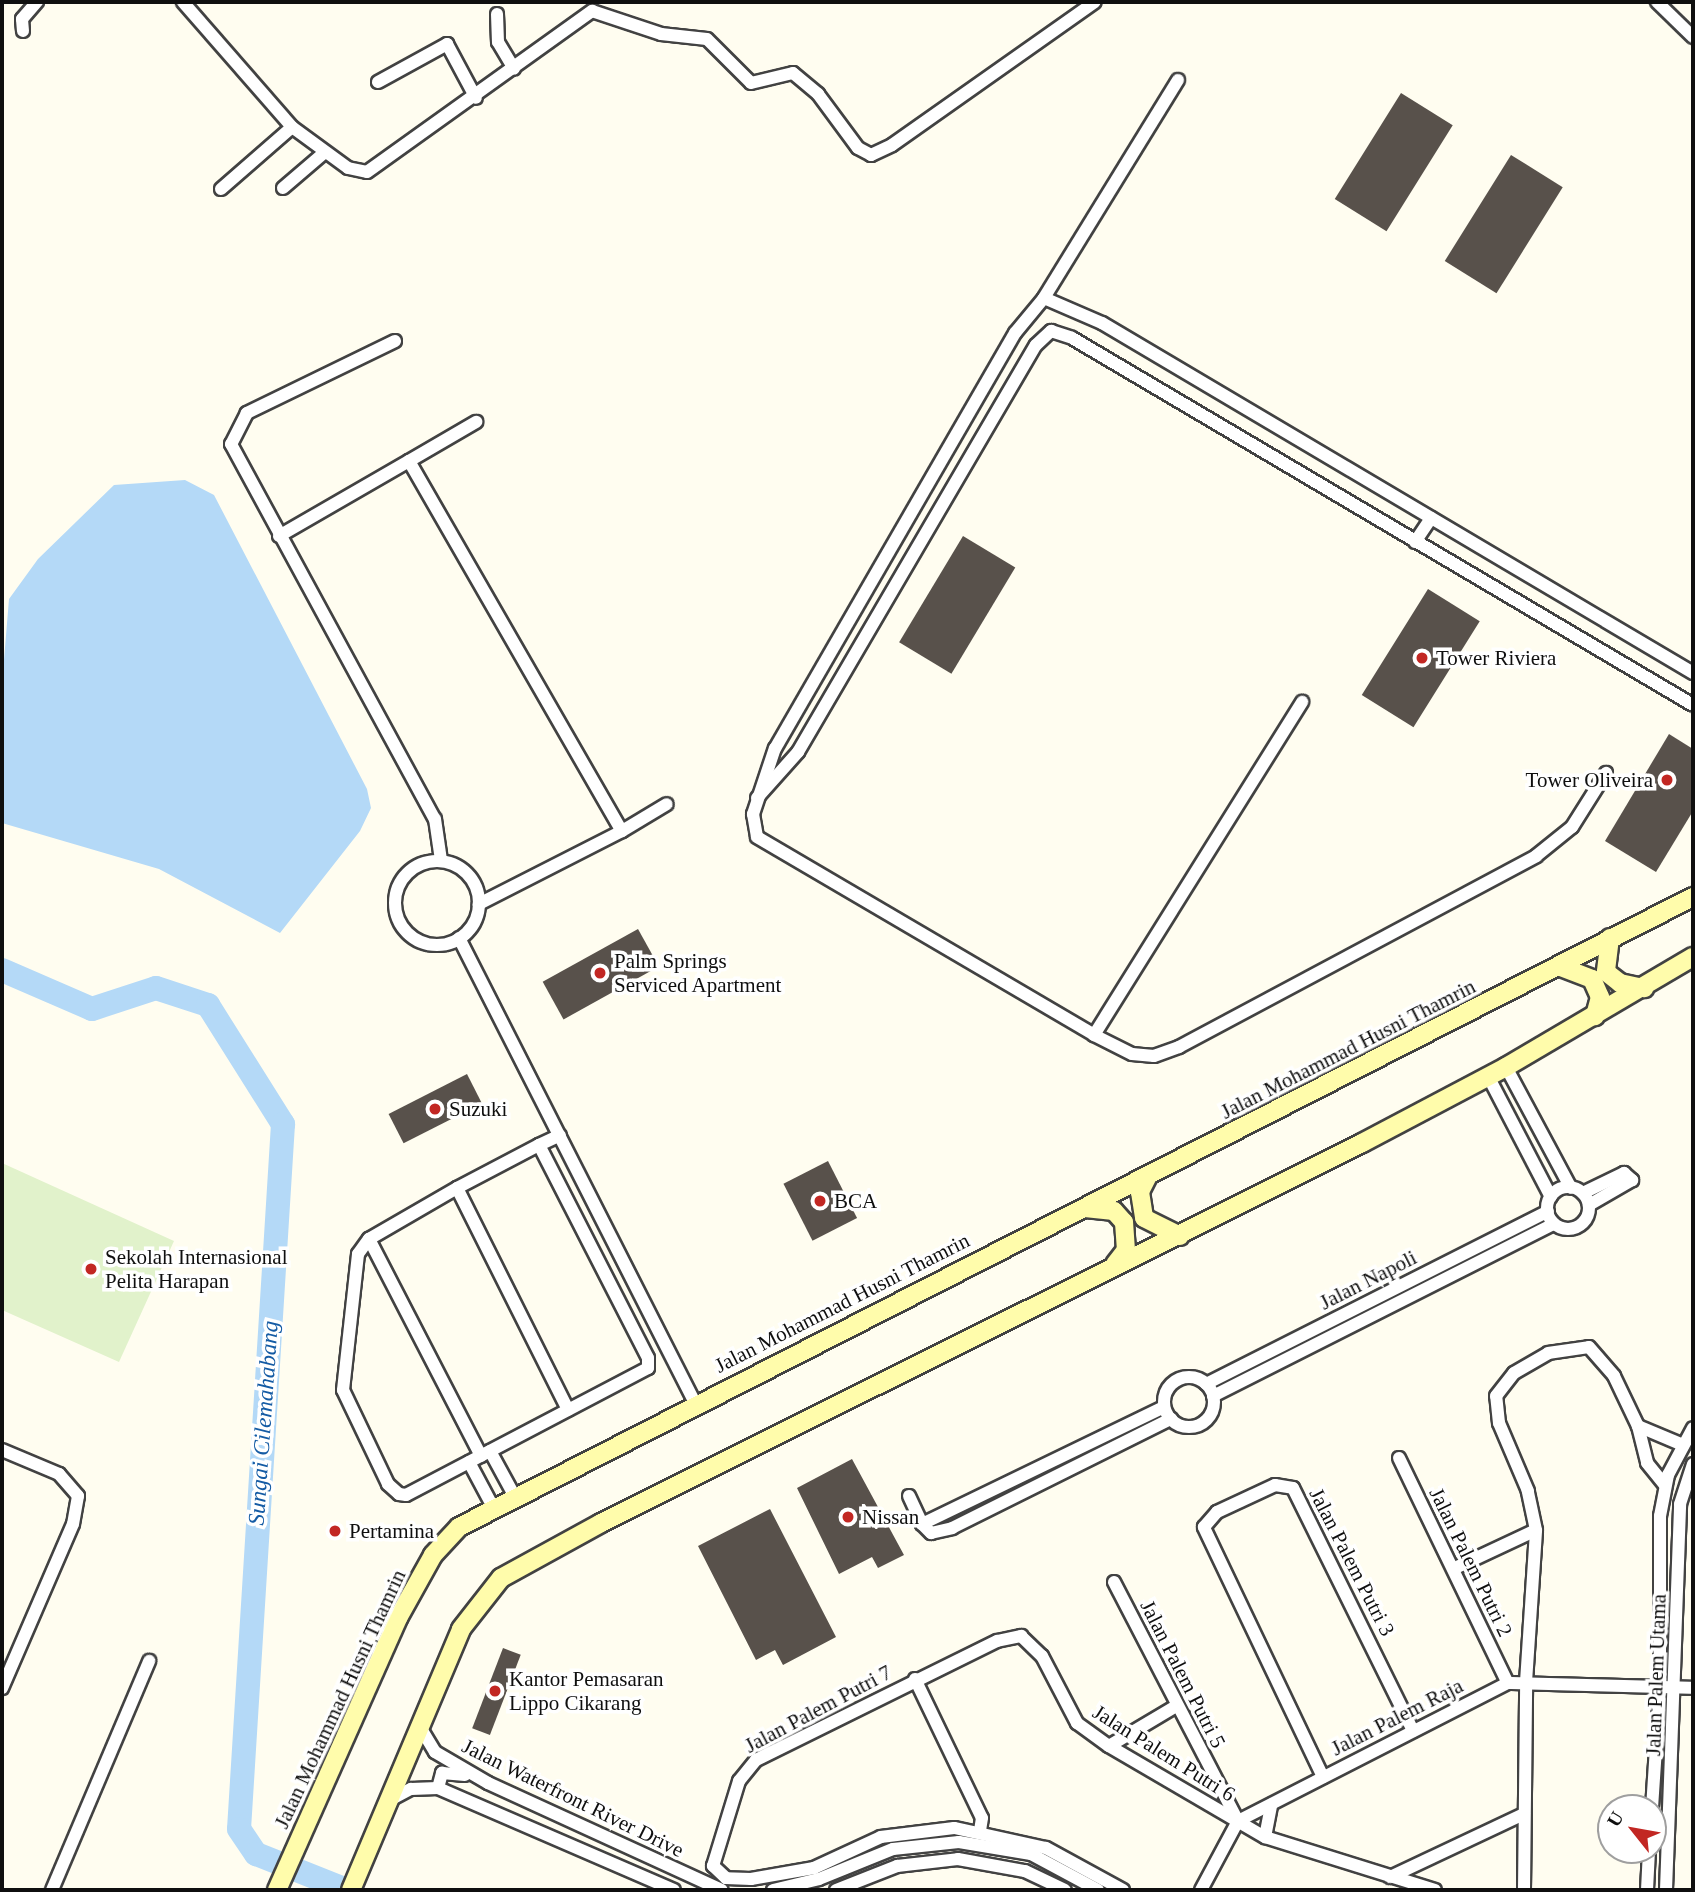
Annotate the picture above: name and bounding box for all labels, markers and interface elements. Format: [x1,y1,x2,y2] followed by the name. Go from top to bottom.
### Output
[1436,645,1556,671] place label: Tower Riviera
[1414,650,1430,666] marker: Tower Riviera
[1526,767,1653,793] place label: Tower Oliveira
[1659,772,1675,788] marker: Tower Oliveira
[614,948,783,998] place label: Palm Springs Serviced Apartment
[592,965,608,981] marker: Palm Springs Serviced Apartment
[1216,974,1480,1124] street label: Jalan Mohammad Husni Thamrin
[449,1096,507,1122] place label: Suzuki
[427,1101,443,1117] marker: Suzuki
[834,1188,877,1214] place label: BCA
[812,1193,828,1209] marker: BCA
[710,1228,974,1378] street label: Jalan Mohammad Husni Thamrin
[105,1244,288,1294] place label: Sekolah Internasional Pelita Harapan
[1315,1245,1421,1315] street label: Jalan Napoli
[83,1261,99,1277] marker: Sekolah Internasional Pelita Harapan
[243,1320,285,1526] water label: Sungai Cilemahabang
[1424,1483,1518,1641] street label: Jalan Palem Putri 2
[1304,1484,1400,1640] street label: Jalan Palem Putri 3
[862,1504,919,1530] place label: Nissan
[840,1509,856,1525] marker: Nissan
[349,1518,434,1544] place label: Pertamina
[327,1523,343,1539] marker: Pertamina
[269,1565,411,1833] street label: Jalan Mohammad Husni Thamrin
[1641,1594,1671,1756] street label: Jalan Palem Utama
[1135,1596,1231,1752] street label: Jalan Palem Putri 5
[740,1660,896,1758] street label: Jalan Palem Putri 7
[509,1666,664,1716] place label: Kantor Pemasaran Lippo Cikarang
[1327,1673,1467,1761] street label: Jalan Palem Raja
[487,1683,503,1699] marker: Kantor Pemasaran Lippo Cikarang
[1088,1699,1240,1807] street label: Jalan Palem Putri 6
[458,1733,688,1863] street label: Jalan Waterfront River Drive
[1597,1794,1667,1864] north arrow
[1603,1808,1628,1830] text: U

